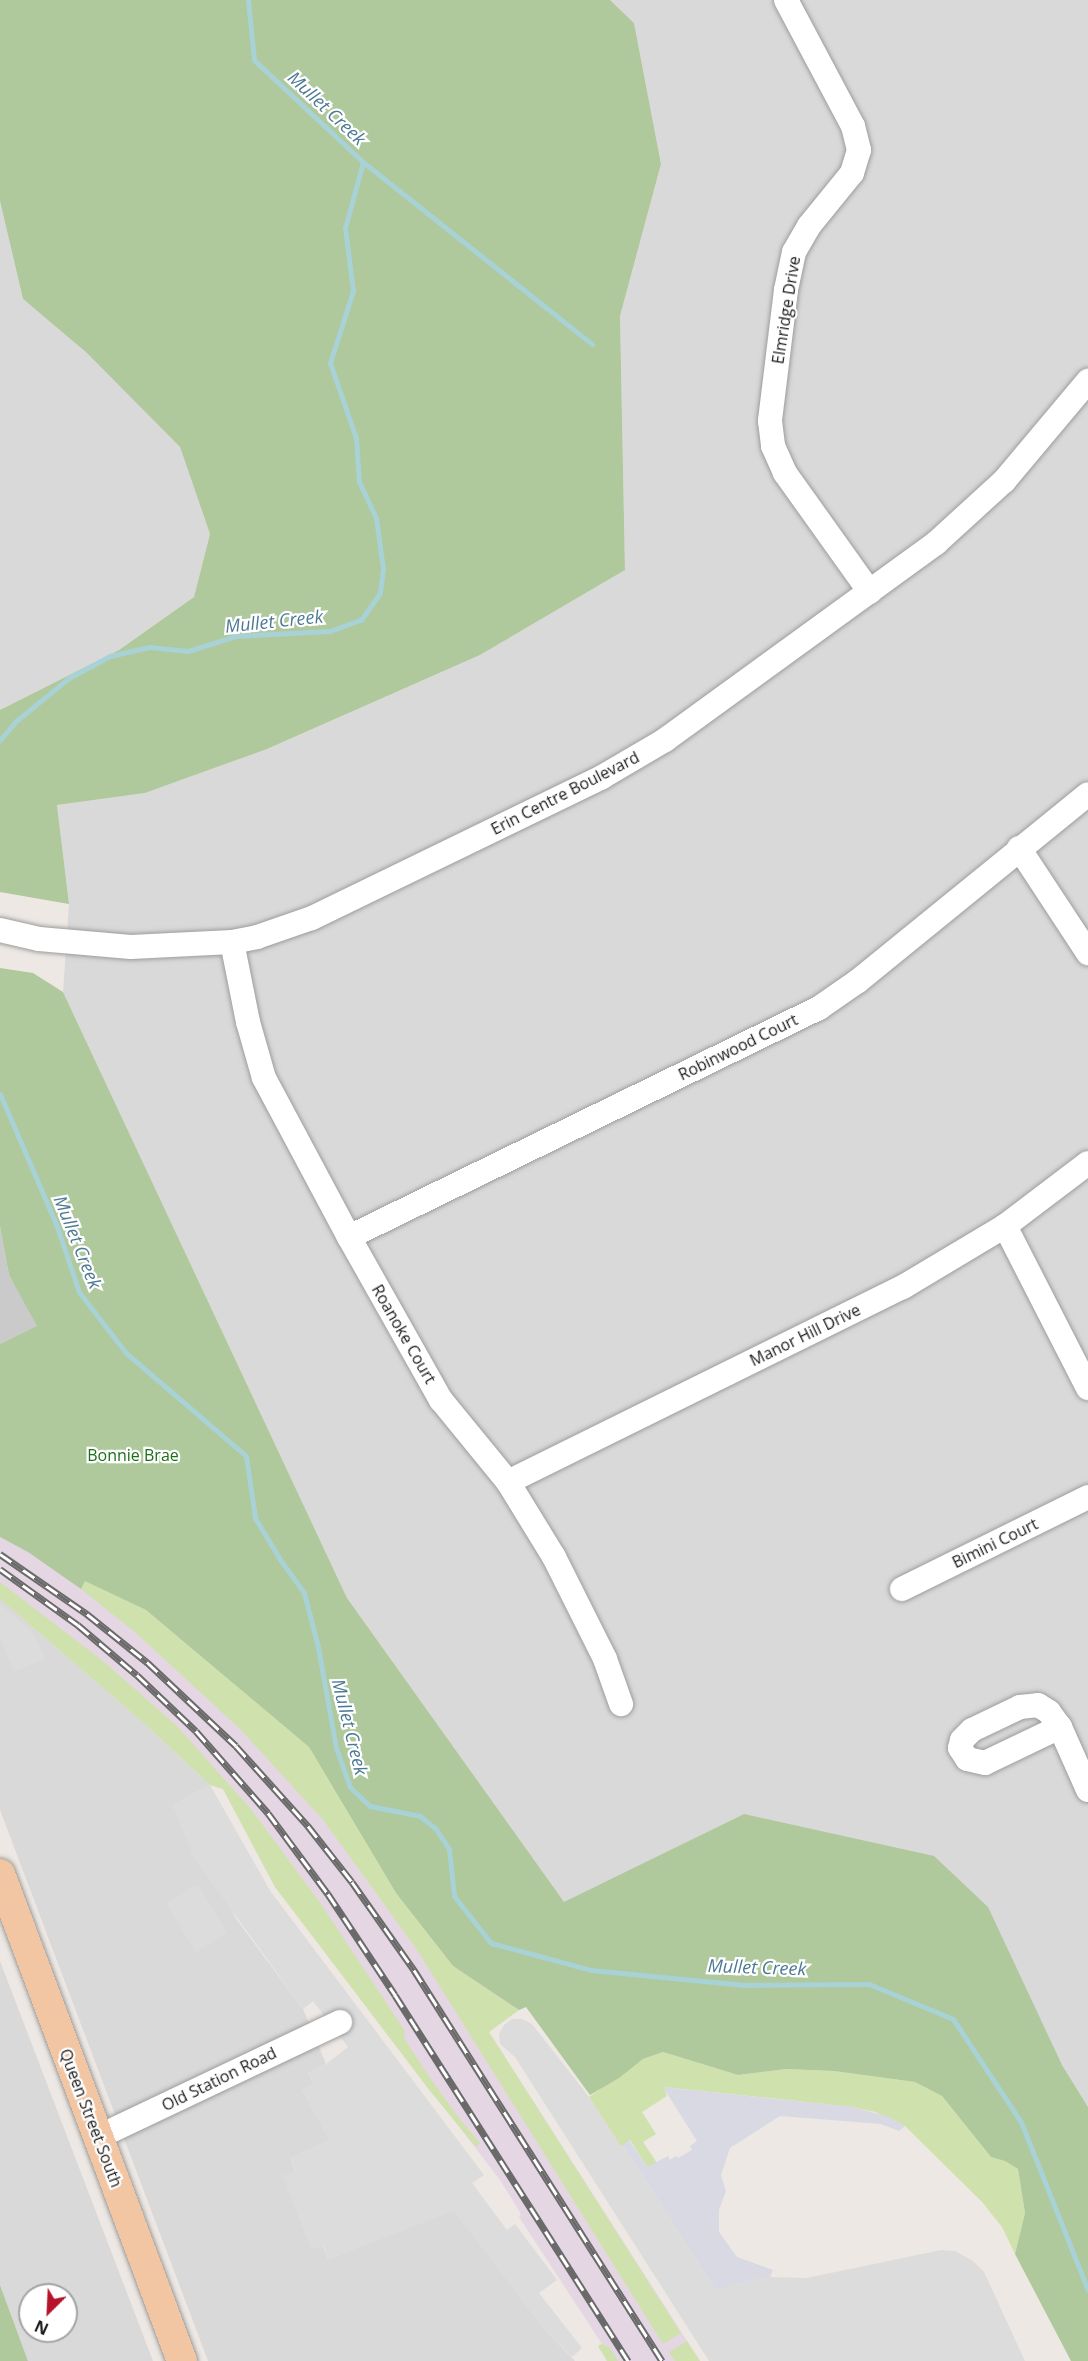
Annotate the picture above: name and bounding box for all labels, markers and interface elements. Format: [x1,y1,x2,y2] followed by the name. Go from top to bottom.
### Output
[284,67,370,149] water label: Mullet Creek
[768,255,804,365] street label: Elmridge Drive
[224,605,324,637] water label: Mullet Creek
[488,747,642,839] street label: Erin Centre Boulevard
[675,1010,801,1084] street label: Robinwood Court
[50,1192,106,1292] water label: Mullet Creek
[368,1281,440,1387] street label: Roanoke Court
[747,1300,863,1370] street label: Manor Hill Drive
[87,1445,179,1465] park label: Bonnie Brae
[949,1514,1041,1572] street label: Bimini Court
[328,1677,372,1777] water label: Mullet Creek
[707,1954,807,1980] water label: Mullet Creek
[158,2043,280,2115] street label: Old Station Road
[56,2046,126,2190] street label: Queen Street South
[18,2283,78,2343] north arrow
[31,2315,52,2340] text: N

